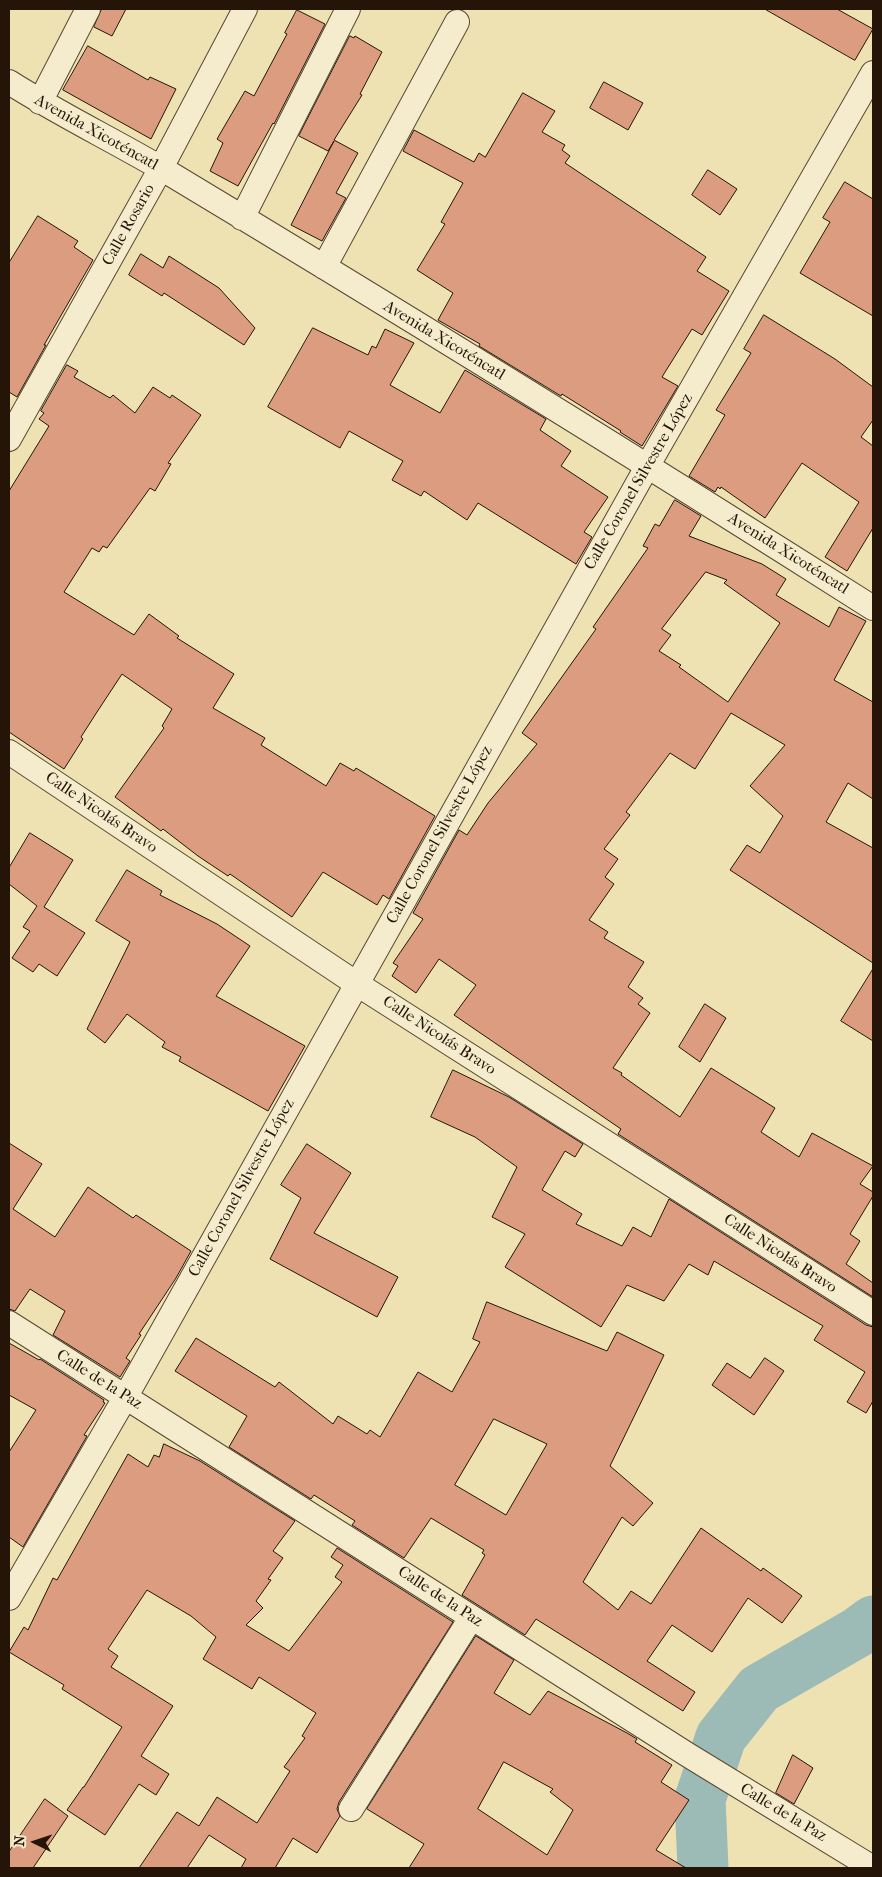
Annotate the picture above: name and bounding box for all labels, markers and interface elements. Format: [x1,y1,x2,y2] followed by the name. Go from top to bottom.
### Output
[31,91,161,175] street label: Avenida Xicoténcatl
[99,181,159,269] street label: Calle Rosario
[380,297,508,385] street label: Avenida Xicoténcatl
[581,390,697,574] street label: Calle Coronel Silvestre López
[724,509,852,599] street label: Avenida Xicoténcatl
[383,743,497,927] street label: Calle Coronel Silvestre López
[41,768,161,858] street label: Calle Nicolás Bravo
[379,992,499,1080] street label: Calle Nicolás Bravo
[185,1096,299,1280] street label: Calle Coronel Silvestre López
[720,1210,840,1298] street label: Calle Nicolás Bravo
[53,1346,145,1414] street label: Calle de la Paz
[394,1562,486,1632] street label: Calle de la Paz
[736,1780,830,1846] street label: Calle de la Paz
[10,1817,60,1867] north arrow
[11,1835,28,1847] text: N

